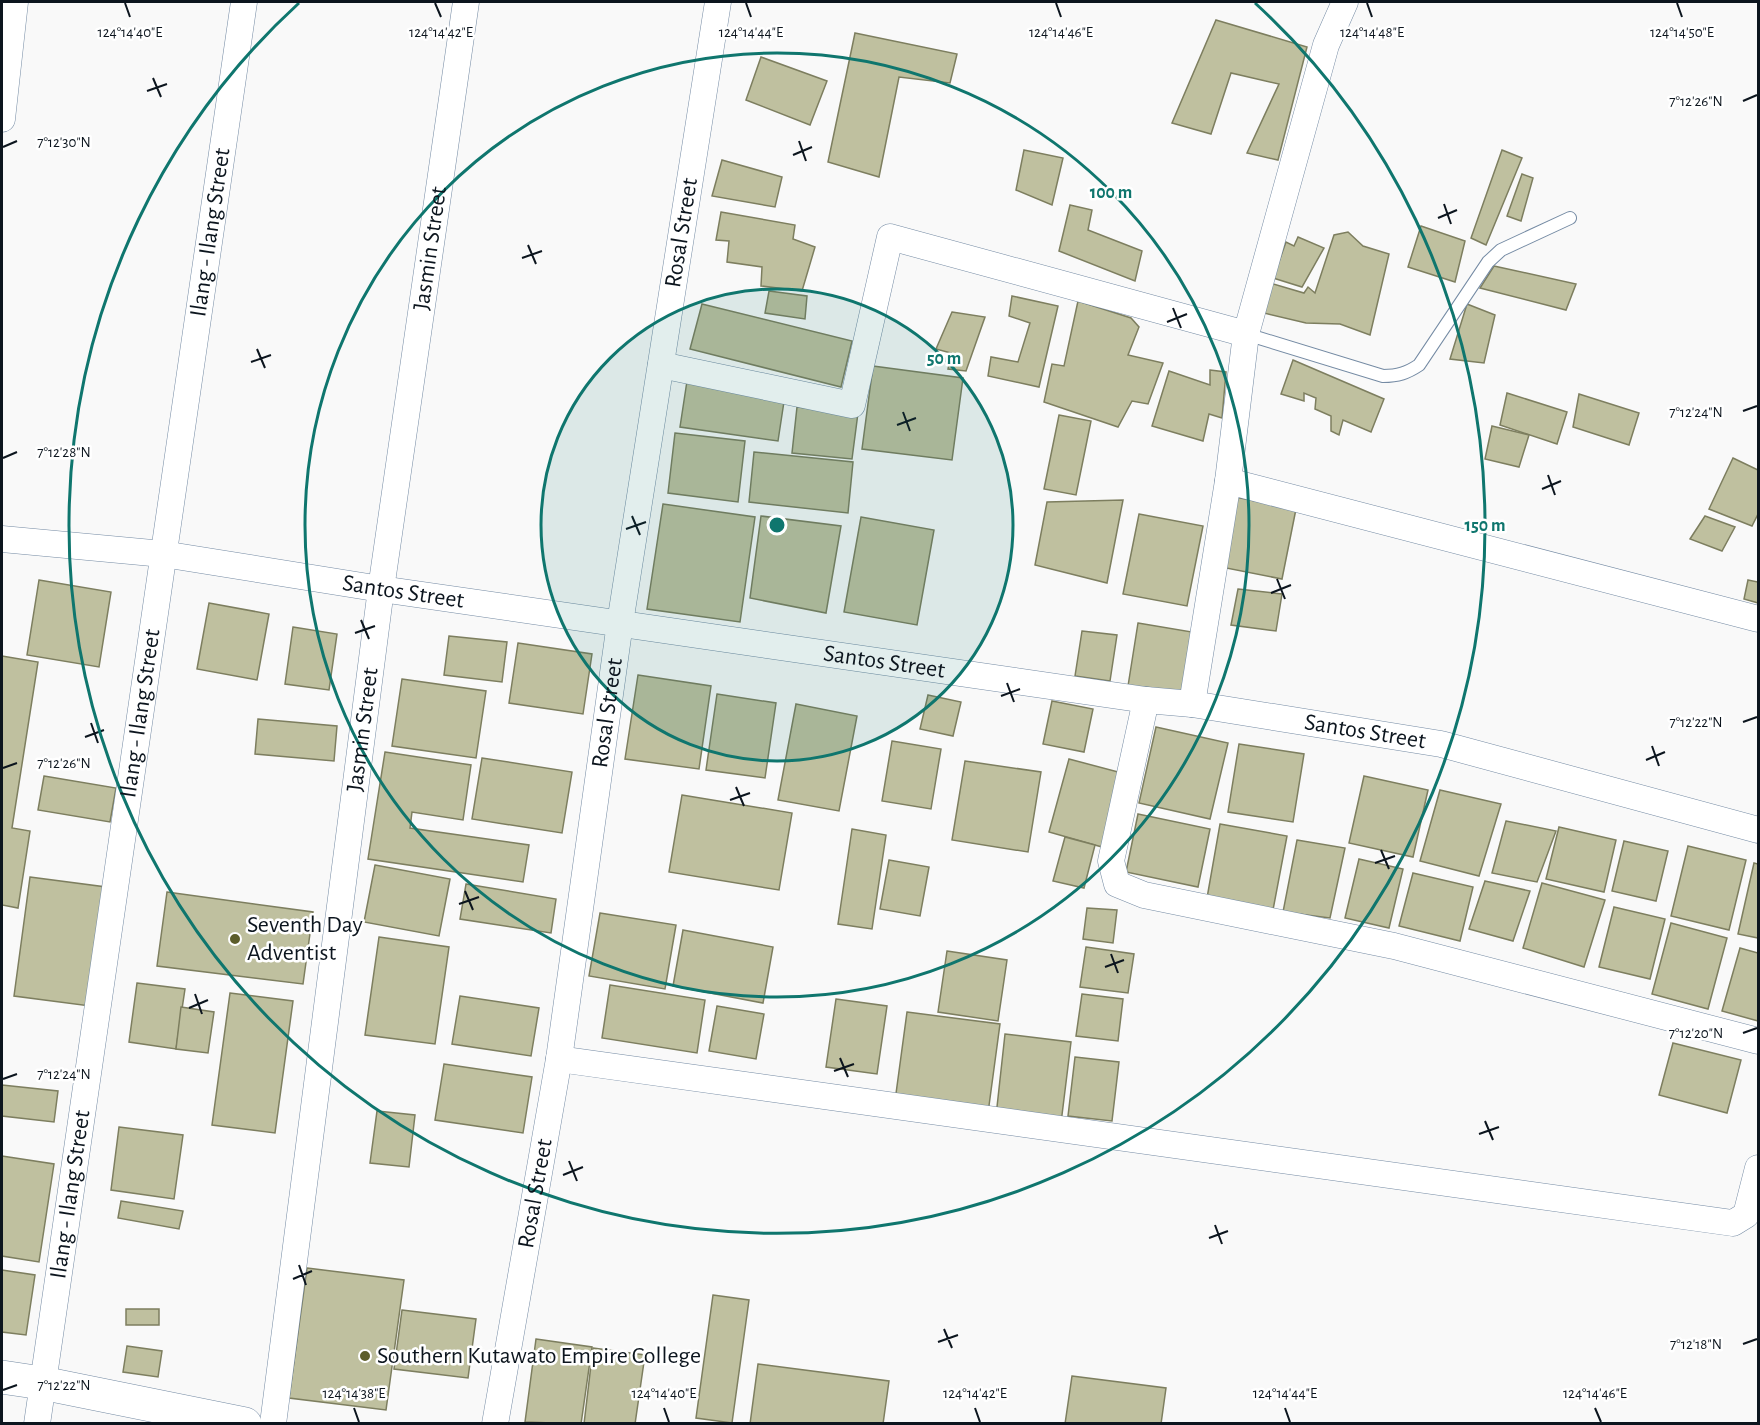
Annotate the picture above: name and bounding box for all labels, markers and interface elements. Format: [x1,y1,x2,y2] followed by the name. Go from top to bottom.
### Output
[97,25,163,40] text: 124°14'40"E
[409,25,473,40] text: 124°14'42"E
[719,25,783,40] text: 124°14'44"E
[1029,25,1093,40] text: 124°14'46"E
[1340,25,1404,40] text: 124°14'48"E
[1650,25,1714,40] text: 124°14'50"E
[1669,94,1723,109] text: 7°12'26"N
[37,135,91,150] text: 7°12'30"N
[186,146,235,319] street label: Ilang - Ilang Street
[661,176,702,289] street label: Rosal Street
[1090,184,1132,202] text: 100 m
[409,185,451,312] street label: Jasmin Street
[927,350,961,368] text: 50 m
[1669,405,1723,420] text: 7°12'24"N
[37,445,91,460] text: 7°12'28"N
[767,515,787,535] centre of rings
[1465,517,1505,535] text: 150 m
[341,571,466,613] street label: Santos Street
[116,627,165,800] street label: Ilang - Ilang Street
[822,641,947,683] street label: Santos Street
[588,656,627,769] street label: Rosal Street
[343,666,383,793] street label: Jasmin Street
[1303,710,1428,753] street label: Santos Street
[1669,715,1723,730] text: 7°12'22"N
[37,756,91,771] text: 7°12'26"N
[247,913,363,965] place label: Seventh Day Adventist
[228,932,242,946] marker: Seventh Day Adventist
[1669,1026,1723,1041] text: 7°12'20"N
[37,1067,91,1082] text: 7°12'24"N
[46,1108,95,1280] street label: Ilang - Ilang Street
[514,1137,557,1250] street label: Rosal Street
[1670,1337,1722,1352] text: 7°12'18"N
[377,1344,701,1368] place label: Southern Kutawato Empire College
[358,1349,372,1363] marker: Southern Kutawato Empire College
[37,1378,91,1393] text: 7°12'22"N
[322,1386,386,1401] text: 124°14'38"E
[631,1386,697,1401] text: 124°14'40"E
[943,1386,1007,1401] text: 124°14'42"E
[1253,1386,1317,1401] text: 124°14'44"E
[1563,1386,1627,1401] text: 124°14'46"E

